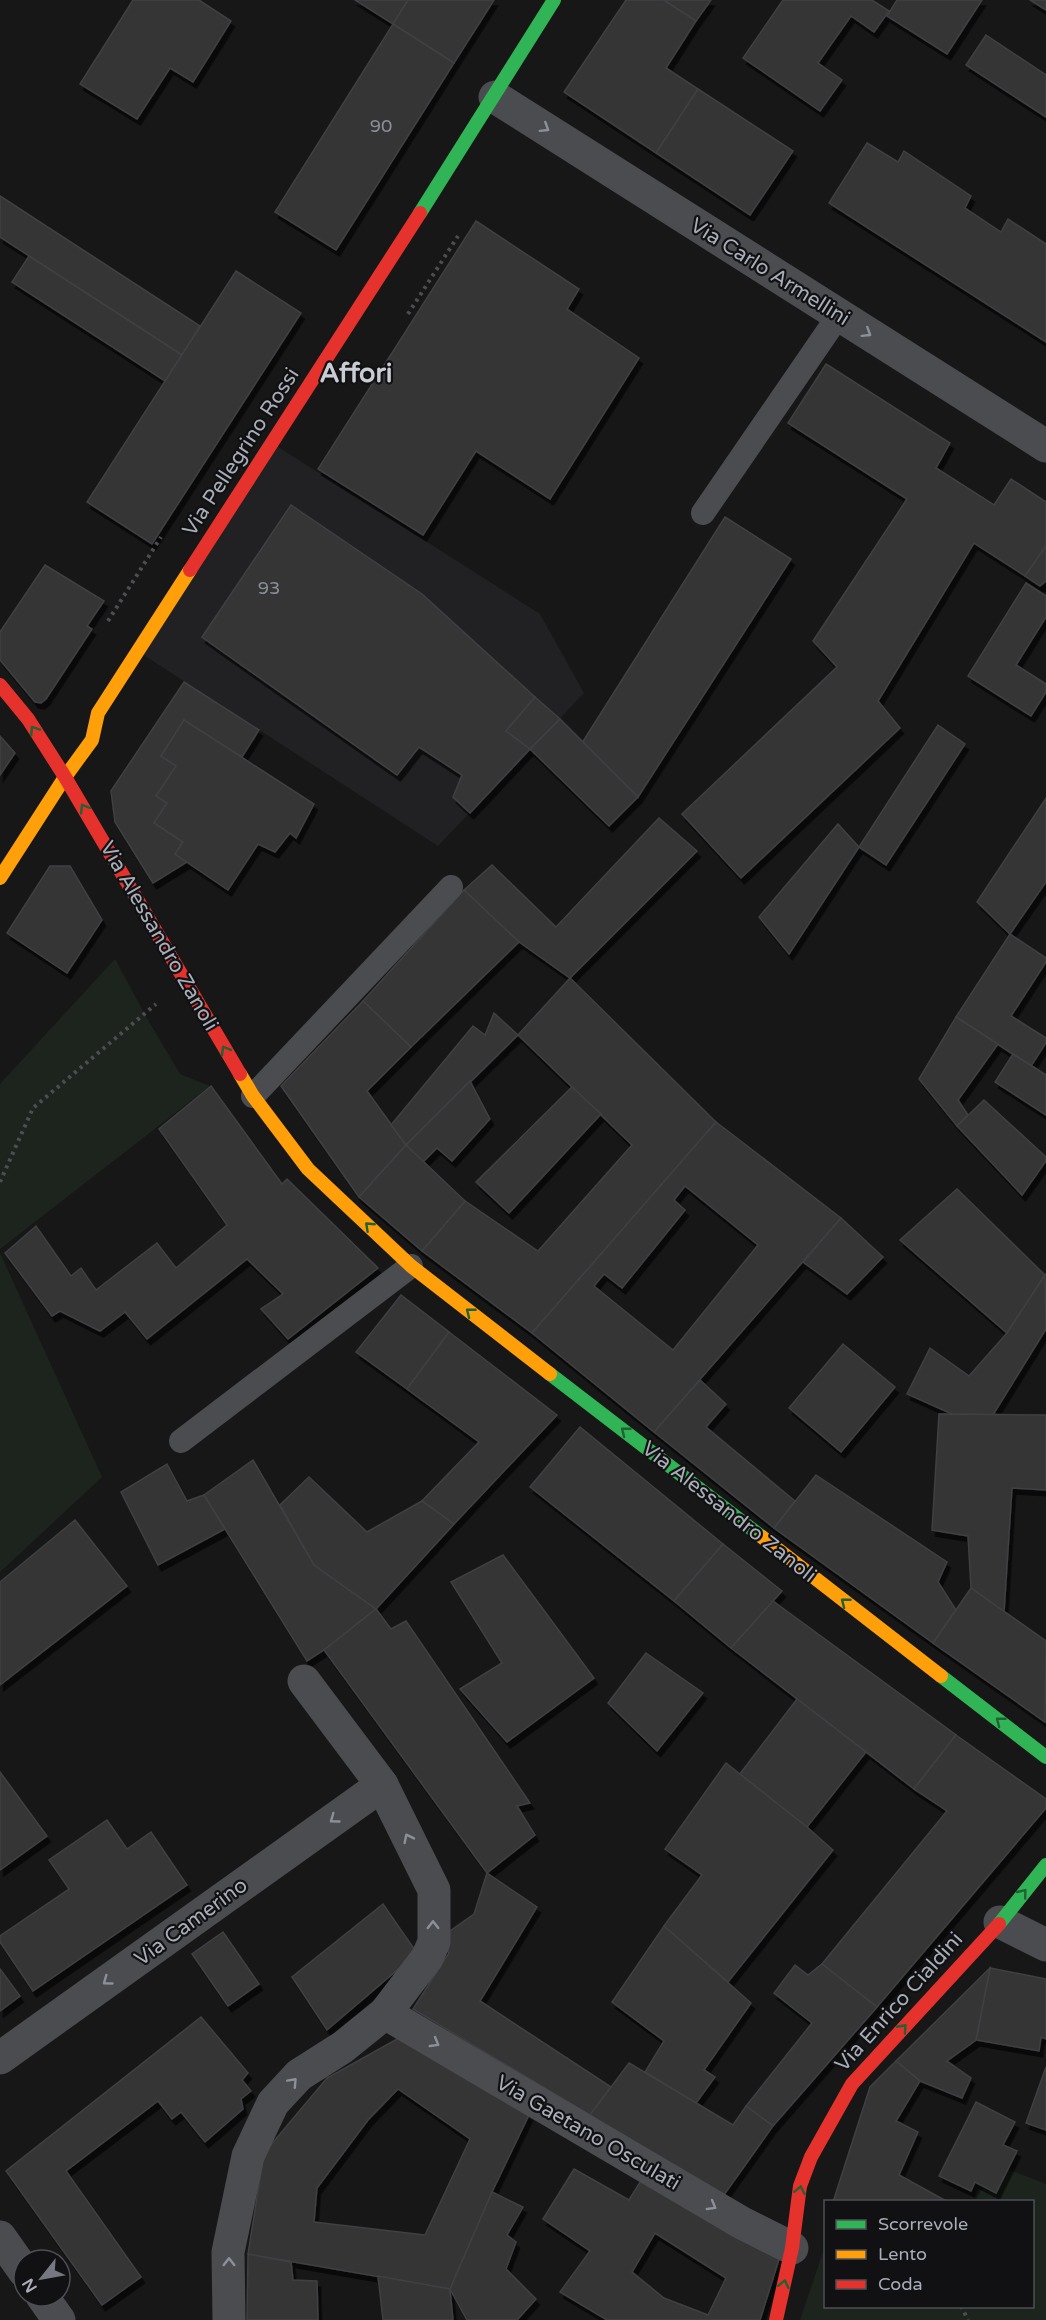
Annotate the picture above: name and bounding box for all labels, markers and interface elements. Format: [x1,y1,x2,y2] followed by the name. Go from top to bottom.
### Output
[370,115,392,137] house number: 90
[539,120,549,132] one-way arrow
[686,213,854,331] street label: Via Carlo Armellini
[860,326,871,337] one-way arrow
[319,357,393,390] district label: Affori
[177,363,305,541] street label: Via Pellegrino Rossi
[258,577,280,599] house number: 93
[31,725,42,736] one-way arrow
[80,804,91,814] one-way arrow
[95,837,223,1035] street label: Via Alessandro Zanoli
[221,1046,233,1056] one-way arrow
[365,1222,375,1233] one-way arrow
[466,1308,477,1319] one-way arrow
[620,1428,631,1439] one-way arrow
[637,1436,821,1588] street label: Via Alessandro Zanoli
[841,1598,852,1609] one-way arrow
[995,1717,1006,1728] one-way arrow
[330,1812,341,1823] one-way arrow
[404,1834,415,1844] one-way arrow
[130,1873,252,1971] street label: Via Camerino
[1016,1889,1027,1900] one-way arrow
[427,1920,439,1929] one-way arrow
[830,1927,968,2077] street label: Via Enrico Cialdini
[103,1974,114,1985] one-way arrow
[896,2024,907,2034] one-way arrow
[429,2036,439,2047] one-way arrow
[492,2070,684,2196] street label: Via Gaetano Osculati
[285,2078,296,2089] one-way arrow
[793,2185,806,2195] one-way arrow
[706,2198,716,2210] one-way arrow
[824,2200,1034,2308] legend
[878,2213,968,2235] text: Scorrevole
[878,2243,927,2265] text: Lento
[12,2248,72,2308] north arrow
[223,2257,235,2266] one-way arrow
[878,2273,923,2295] text: Coda
[18,2275,42,2296] text: N
[777,2279,790,2289] one-way arrow

